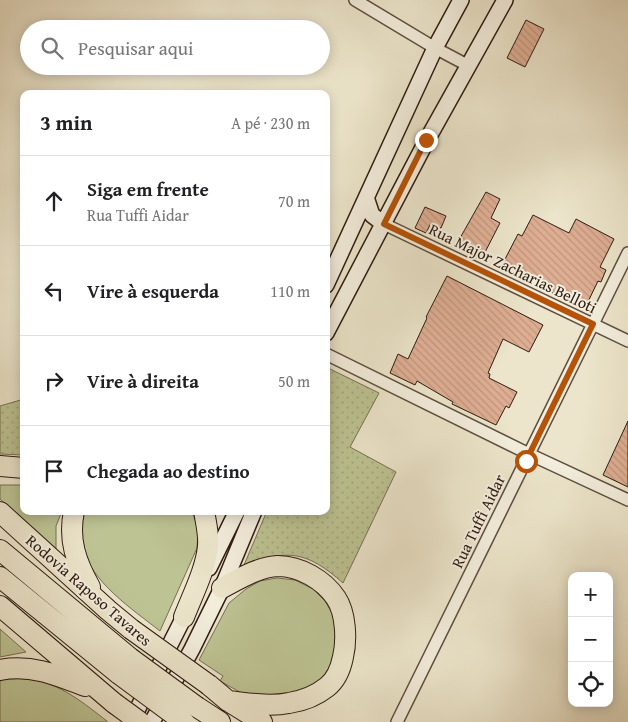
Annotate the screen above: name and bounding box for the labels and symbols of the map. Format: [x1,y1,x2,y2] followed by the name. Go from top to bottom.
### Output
[415,129,438,152] route end
[425,217,601,319] street label: Rua Major Zacharias Belloti
[515,450,538,473] route start
[445,470,511,572] street label: Rua Tuffi Aidar
[21,528,157,652] street label: Rodovia Raposo Tavares

